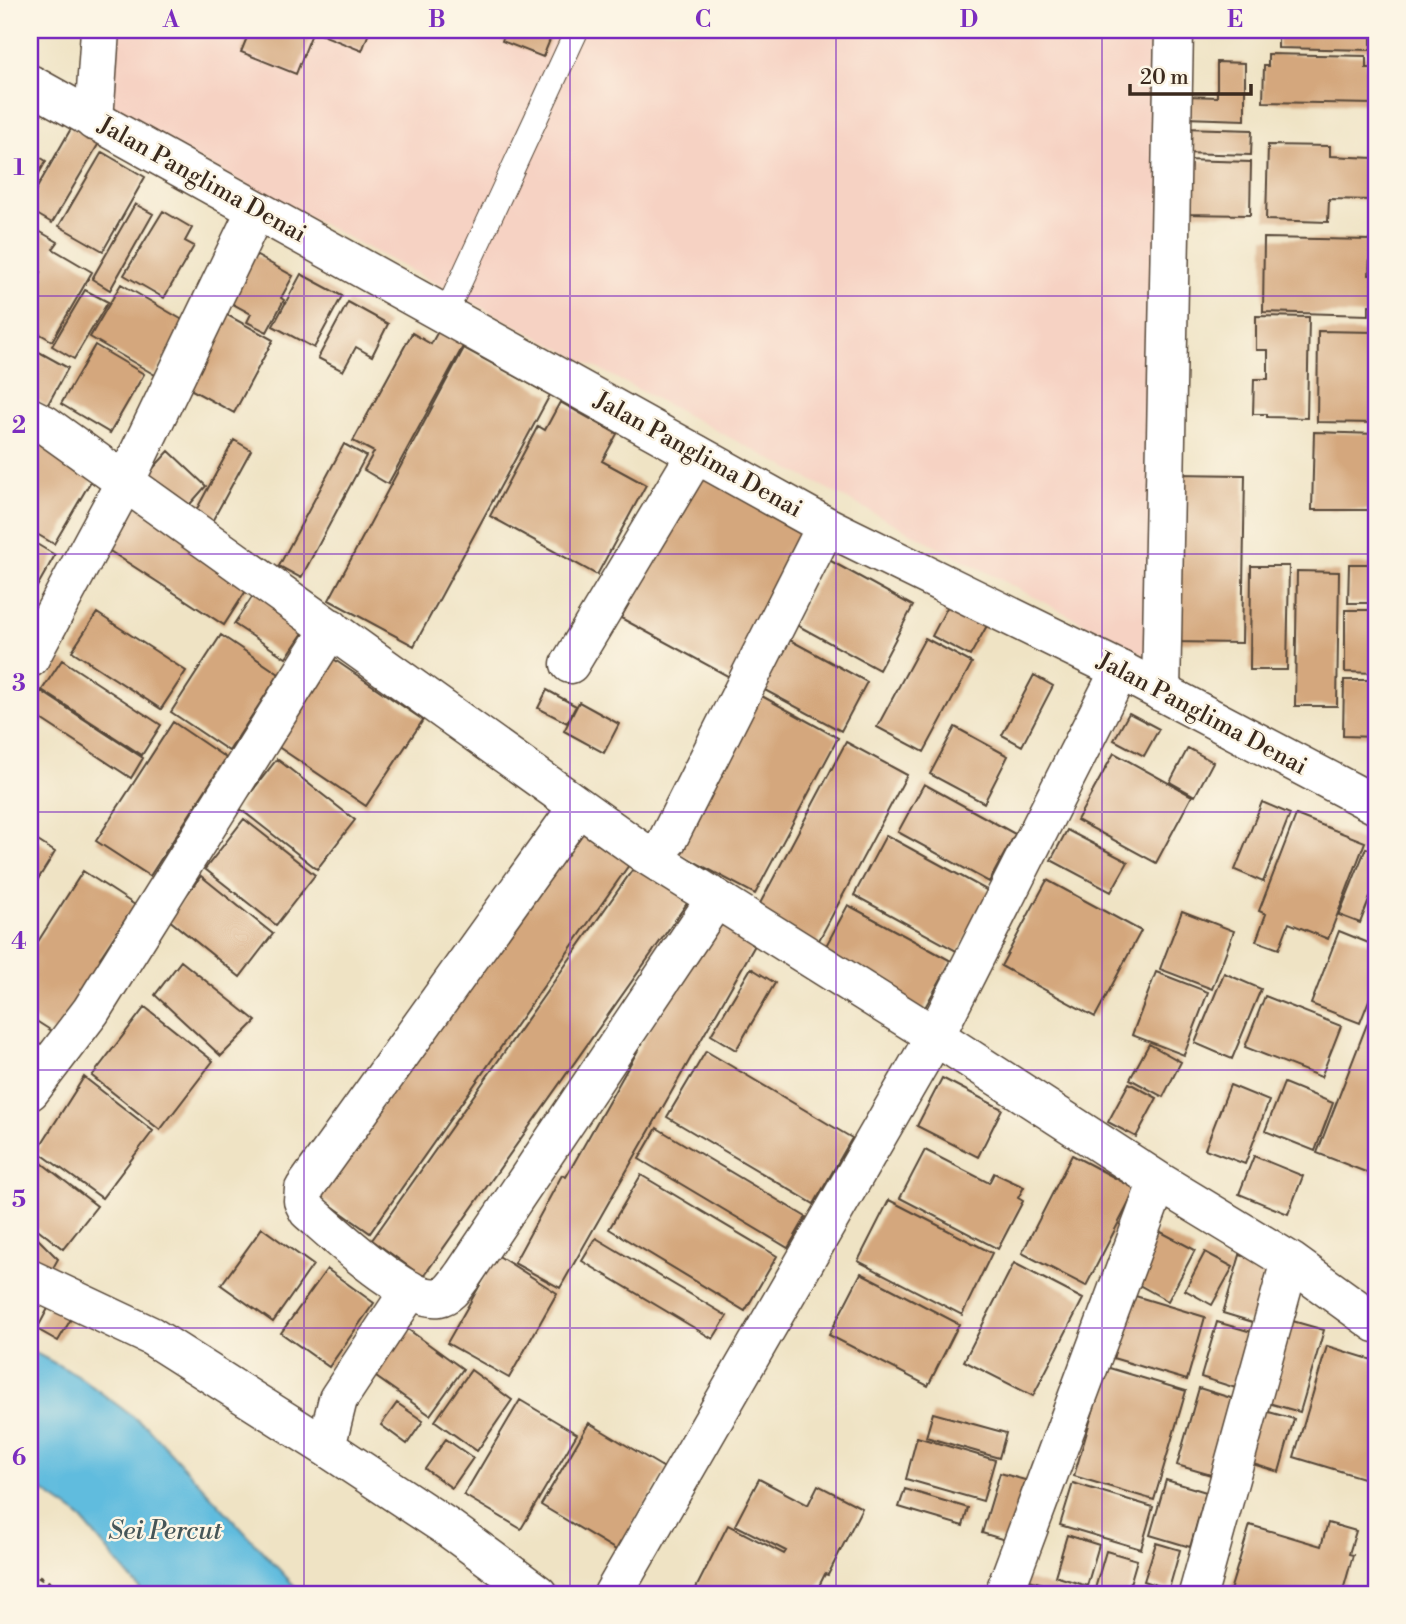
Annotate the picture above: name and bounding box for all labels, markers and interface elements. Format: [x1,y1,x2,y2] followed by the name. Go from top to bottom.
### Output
[162,6,180,34] text: A
[428,6,446,34] text: B
[695,6,711,34] text: C
[960,6,978,34] text: D
[1227,6,1243,34] text: E
[1130,52,1250,96] scale bar
[1140,65,1189,91] text: 20 m
[92,110,311,250] street label: Jalan Panglima Denai
[13,154,25,182] text: 1
[588,385,807,525] street label: Jalan Panglima Denai
[12,412,26,440] text: 2
[1091,646,1312,782] street label: Jalan Panglima Denai
[12,670,26,698] text: 3
[11,928,27,956] text: 4
[12,1186,26,1214] text: 5
[12,1444,26,1472] text: 6
[108,1515,222,1547] water label: Sei Percut

